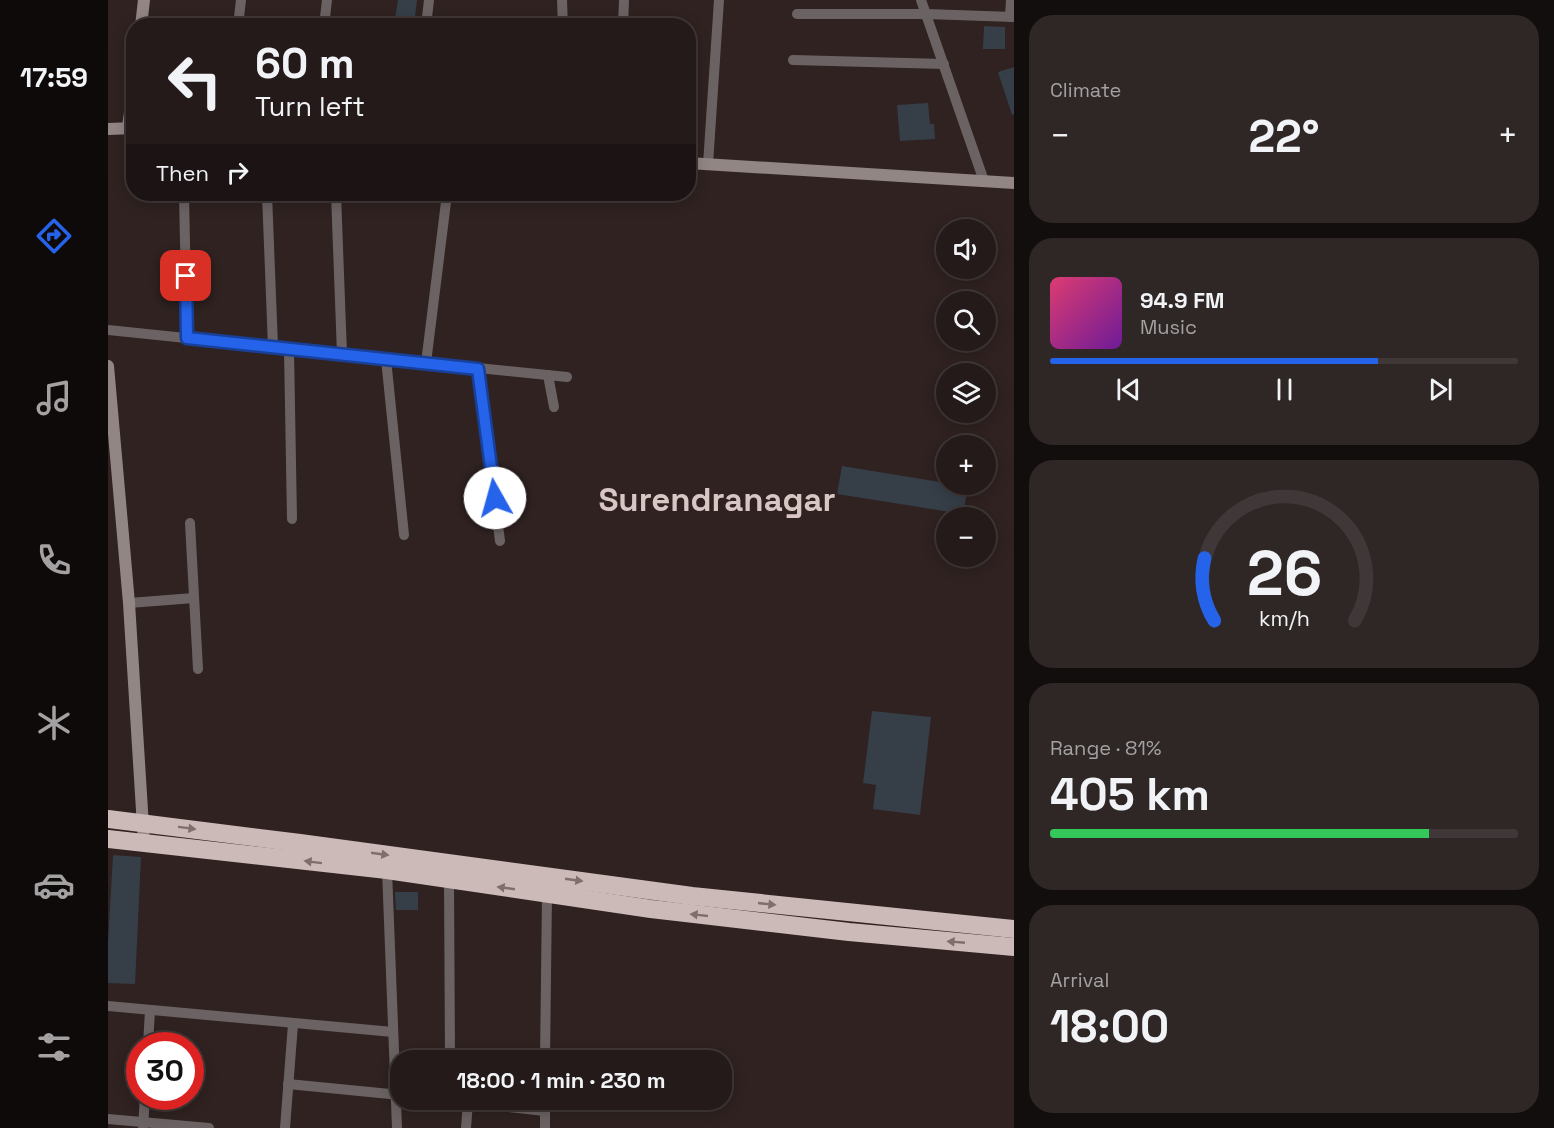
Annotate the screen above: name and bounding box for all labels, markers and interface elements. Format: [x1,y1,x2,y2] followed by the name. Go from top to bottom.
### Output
[255,37,355,90] text: 60 m
[156,42,234,120] icon: left
[20,60,88,95] text: 17:59
[1050,77,1121,103] text: Climate
[255,89,365,124] text: Turn left
[1248,108,1320,165] text: 22°
[1050,115,1070,157] text: −
[1498,115,1518,157] text: +
[221,156,254,189] icon: right
[156,159,209,187] text: Then
[33,215,75,257] icon: directions
[936,219,996,567] map controls
[936,219,996,279] button: sound
[160,250,211,301] pin
[169,259,202,292] icon: arrive
[1140,286,1224,314] text: 94.9 FM
[936,291,996,351] button: search
[1140,314,1197,340] text: Music
[936,363,996,423] button: layers
[1112,373,1145,406] icon: previous
[1268,373,1301,406] icon: pause
[1424,373,1457,406] icon: next
[33,377,75,419] icon: music
[936,435,996,495] button: +
[463,466,527,530] position arrow
[598,479,836,521] district label: Surendranagar
[936,507,996,567] button: −
[1246,534,1322,613] text: 26
[33,539,75,581] icon: phone
[1258,605,1310,632] text: km/h
[33,702,75,744] icon: climate
[1050,735,1161,761] text: Range · 81%
[1050,766,1210,823] text: 405 km
[178,823,197,833] one-way arrow
[371,849,390,858] one-way arrow
[303,857,322,867] one-way arrow
[33,864,75,906] icon: car
[564,875,583,885] one-way arrow
[496,883,515,892] one-way arrow
[758,899,777,909] one-way arrow
[690,910,709,920] one-way arrow
[946,937,965,947] one-way arrow
[1050,967,1109,993] text: Arrival
[1050,998,1169,1055] text: 18:00
[33,1026,75,1068] icon: filters
[126,1032,204,1110] speed limit sign: 30
[457,1066,665,1094] text: 18:00 · 1 min · 230 m

